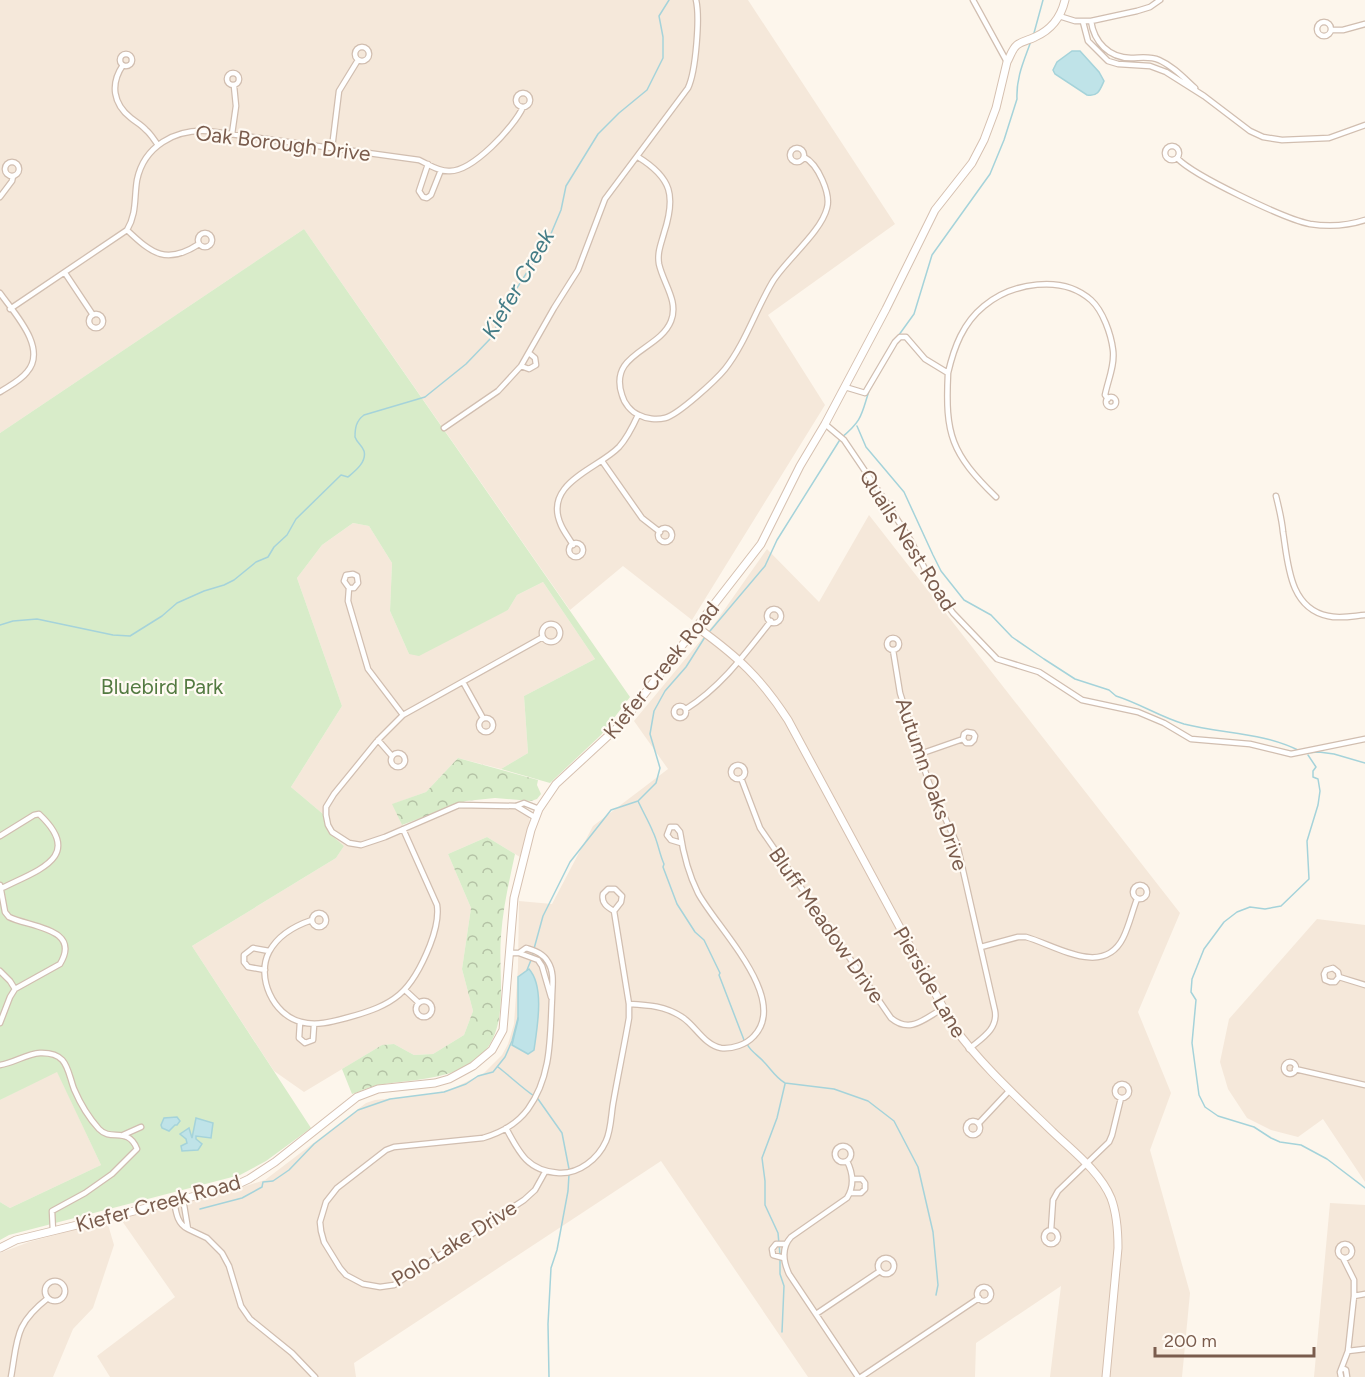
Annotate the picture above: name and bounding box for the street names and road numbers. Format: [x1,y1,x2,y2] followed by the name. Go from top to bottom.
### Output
[194,120,372,166] street label: Oak Borough Drive
[854,465,962,615] street label: Quails Nest Road
[598,596,724,744] street label: Kiefer Creek Road
[891,694,973,874] street label: Autumn Oaks Drive
[764,842,890,1008] street label: Bluff Meadow Drive
[888,922,972,1042] street label: Pierside Lane
[73,1169,243,1237] street label: Kiefer Creek Road
[387,1195,521,1291] street label: Polo Lake Drive

